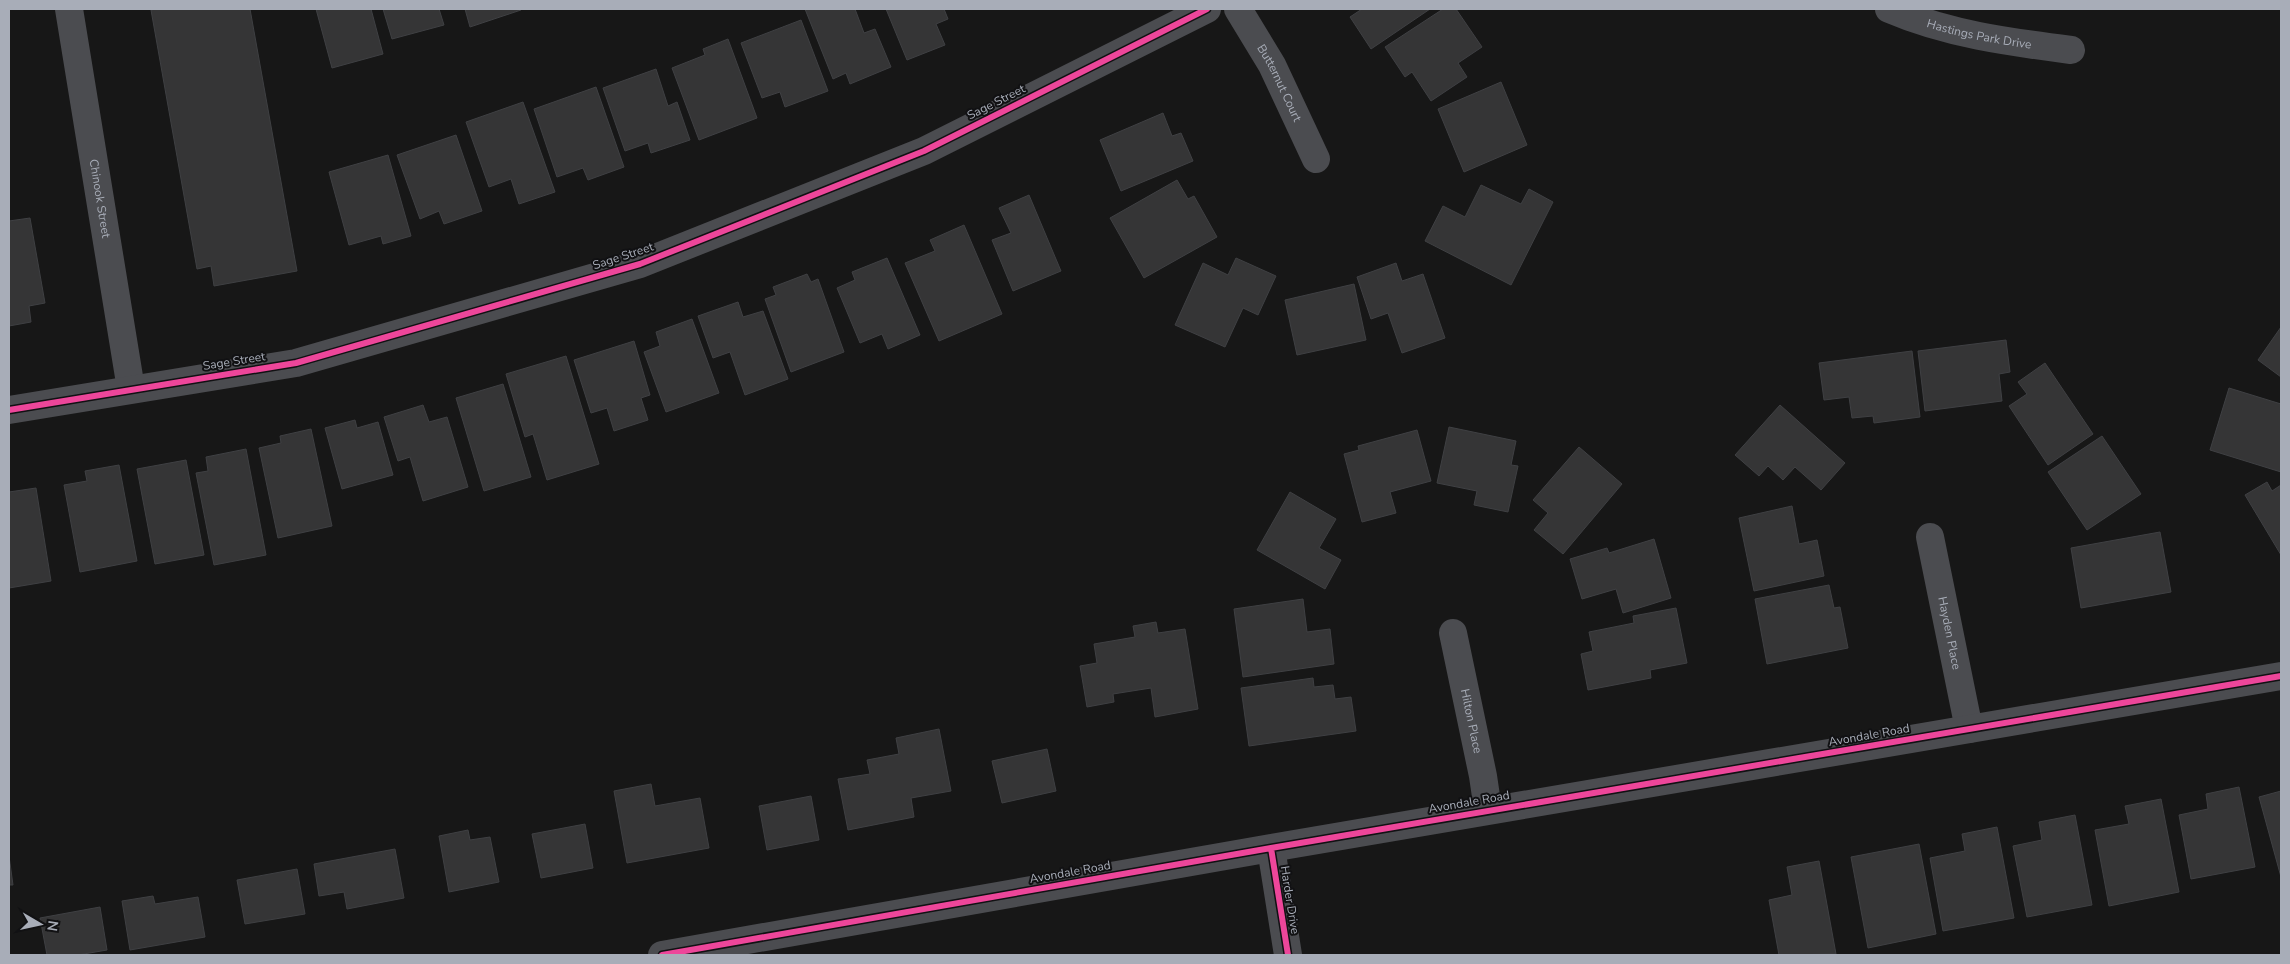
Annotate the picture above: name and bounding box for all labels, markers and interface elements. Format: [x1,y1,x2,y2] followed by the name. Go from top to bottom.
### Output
[1925,15,2033,53] street label: Hastings Park Drive
[1253,41,1306,125] street label: Butternut Court
[964,80,1028,123] street label: Sage Street
[86,158,114,240] street label: Chinook Street
[591,238,656,273] street label: Sage Street
[202,348,267,374] street label: Sage Street
[1934,595,1965,671] street label: Hayden Place
[1457,687,1486,755] street label: Hilton Place
[1827,720,1911,750] street label: Avondale Road
[1427,787,1511,817] street label: Avondale Road
[1028,857,1112,887] street label: Avondale Road
[1277,865,1303,935] street label: Harder Drive
[15,899,65,949] north arrow
[42,919,63,933] text: N

